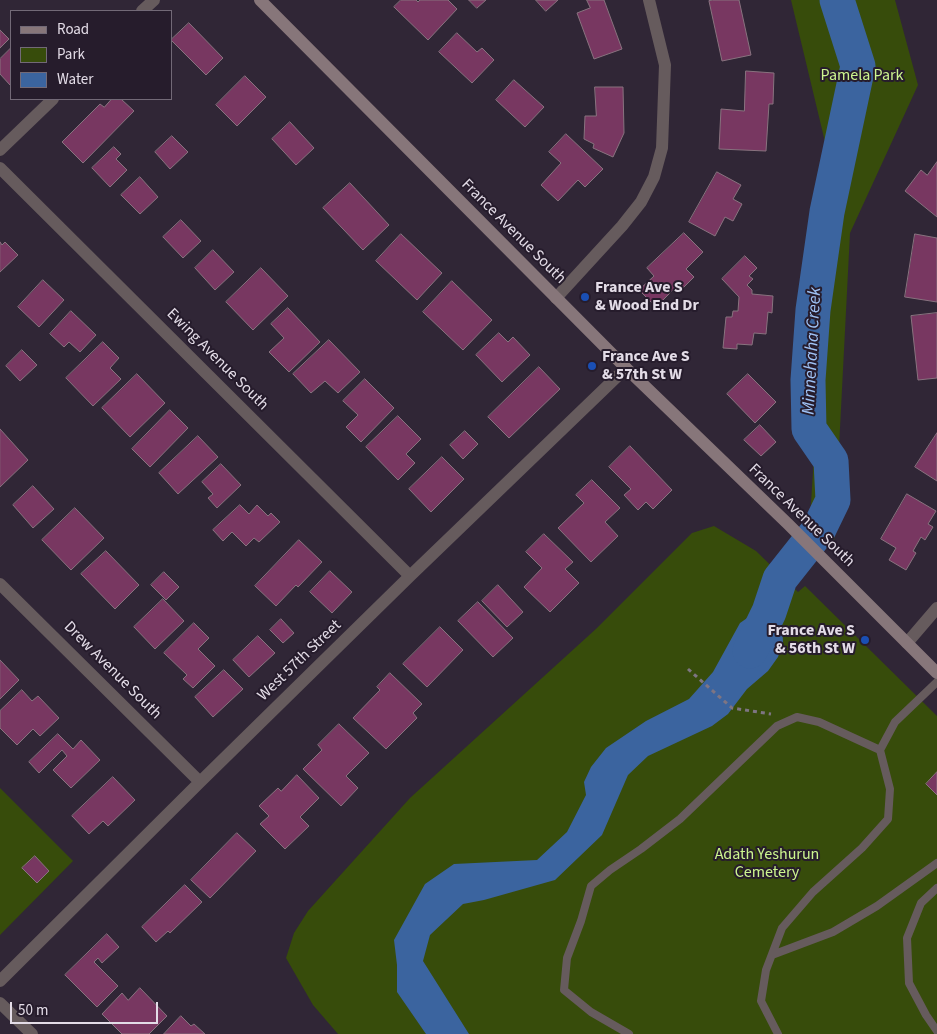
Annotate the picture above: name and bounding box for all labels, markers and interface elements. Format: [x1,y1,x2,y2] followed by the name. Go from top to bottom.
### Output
[10,10,172,100] legend
[57,19,89,40] text: Road
[57,44,85,65] text: Park
[821,66,903,86] park label: Pamela Park
[57,69,93,90] text: Water
[457,176,569,288] street label: France Avenue South
[595,278,699,316] place label: France Ave S & Wood End Dr
[799,287,827,415] water label: Minnehaha Creek
[579,291,591,303] marker: France Ave S & Wood End Dr
[162,305,272,415] street label: Ewing Avenue South
[602,347,690,385] place label: France Ave S & 57th St W
[586,360,598,372] marker: France Ave S & 57th St W
[744,460,858,572] street label: France Avenue South
[254,616,346,706] street label: West 57th Street
[59,618,165,724] street label: Drew Avenue South
[767,621,855,659] place label: France Ave S & 56th St W
[859,634,871,646] marker: France Ave S & 56th St W
[715,845,819,883] park label: Adath Yeshurun Cemetery
[12,992,160,1024] scale bar
[18,1000,48,1021] text: 50 m

